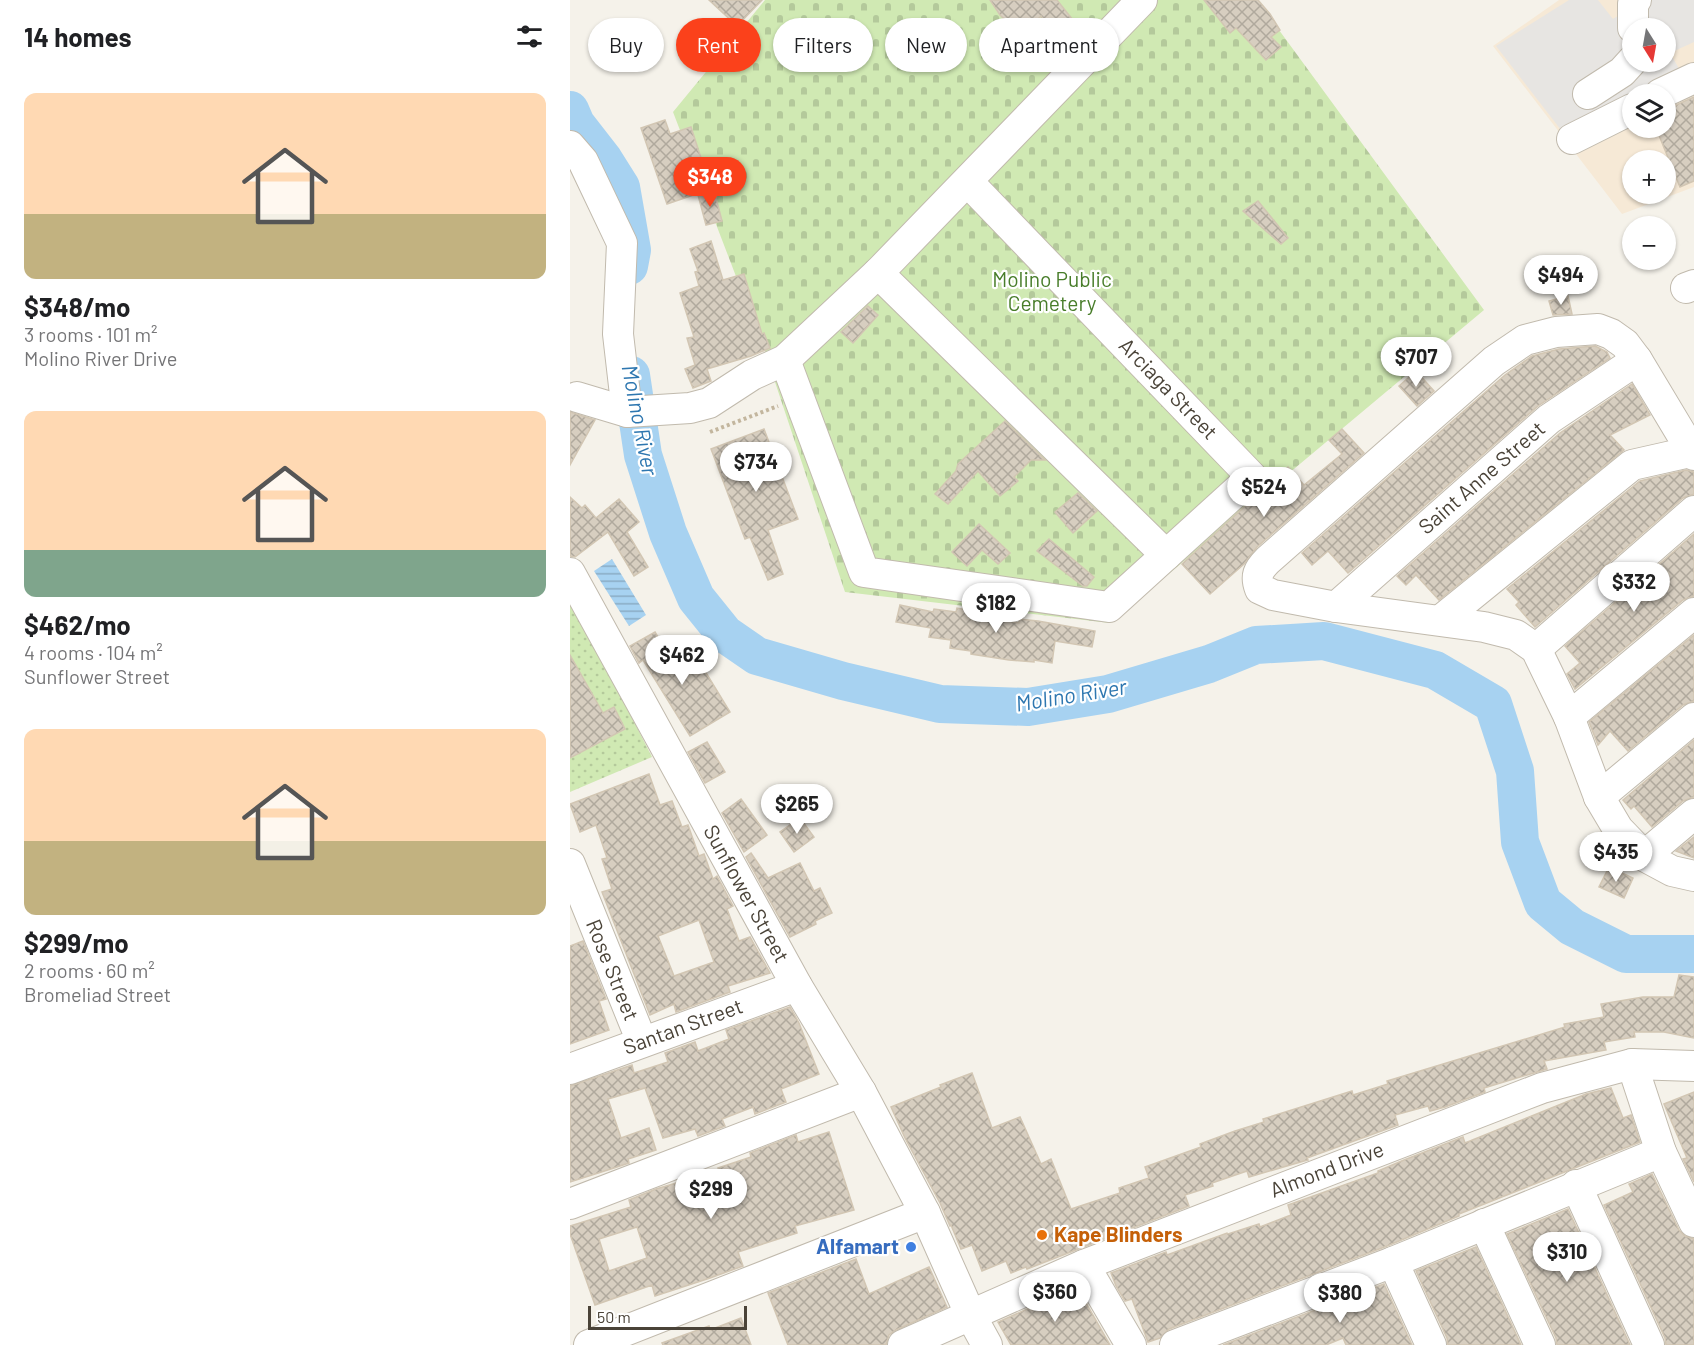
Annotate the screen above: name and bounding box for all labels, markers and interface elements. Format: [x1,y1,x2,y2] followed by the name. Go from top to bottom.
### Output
[588,18,664,72] chip: Buy
[676,18,761,72] chip: Rent
[773,18,873,72] chip: Filters
[885,18,967,72] chip: New
[979,18,1119,72] chip: Apartment
[1622,18,1676,72] north arrow
[1622,18,1676,270] map controls
[513,20,546,53] icon: filters
[24,21,131,52] text: 14 homes
[1622,84,1676,138] button: layers
[231,132,339,240] icon: home
[1622,150,1676,204] button: +
[674,157,746,208] pin: $348
[687,164,733,188] text: $348
[1622,216,1676,270] button: −
[1525,255,1597,306] pin: $494
[1538,262,1584,286] text: $494
[992,266,1112,315] park label: Molino Public Cemetery
[24,291,130,322] text: $348/mo
[24,322,157,346] text: 3 rooms · 101 m²
[1115,332,1224,444] street label: Arciaga Street
[1380,337,1452,388] pin: $707
[1395,344,1437,368] text: $707
[24,346,177,370] text: Molino River Drive
[618,362,665,478] water label: Molino River
[1413,415,1549,539] street label: Saint Anne Street
[720,442,792,493] pin: $734
[734,449,778,473] text: $734
[231,450,339,558] icon: home
[1228,467,1300,518] pin: $524
[1241,474,1287,498] text: $524
[1598,562,1670,613] pin: $332
[1612,569,1656,593] text: $332
[960,583,1032,634] pin: $182
[976,590,1016,614] text: $182
[24,609,131,640] text: $462/mo
[646,635,718,686] pin: $462
[24,640,163,664] text: 4 rooms · 104 m²
[659,642,705,666] text: $462
[24,664,170,688] text: Sunflower Street
[1014,672,1129,716] water label: Molino River
[231,768,339,876] icon: home
[761,784,833,835] pin: $265
[775,791,819,815] text: $265
[699,820,795,966] street label: Sunflower Street
[1580,832,1652,883] pin: $435
[1593,839,1639,863] text: $435
[582,915,645,1024] street label: Rose Street
[24,927,129,958] text: $299/mo
[24,958,155,982] text: 2 rooms · 60 m²
[24,982,171,1006] text: Bromeliad Street
[619,992,746,1059] street label: Santan Street
[1266,1135,1387,1202] street label: Almond Drive
[675,1169,747,1220] pin: $299
[689,1176,733,1200] text: $299
[1054,1221,1182,1246] place label: Kape Blinders
[1035,1228,1049,1242] marker: Kape Blinders
[1531,1232,1603,1283] pin: $310
[816,1233,899,1258] place label: Alfamart
[1547,1239,1587,1263] text: $310
[904,1240,918,1254] marker: Alfamart
[1019,1272,1091,1323] pin: $360
[1304,1273,1376,1324] pin: $380
[1033,1279,1077,1303] text: $360
[1318,1280,1362,1304] text: $380
[588,1303,747,1330] scale bar
[597,1307,631,1326] text: 50 m

